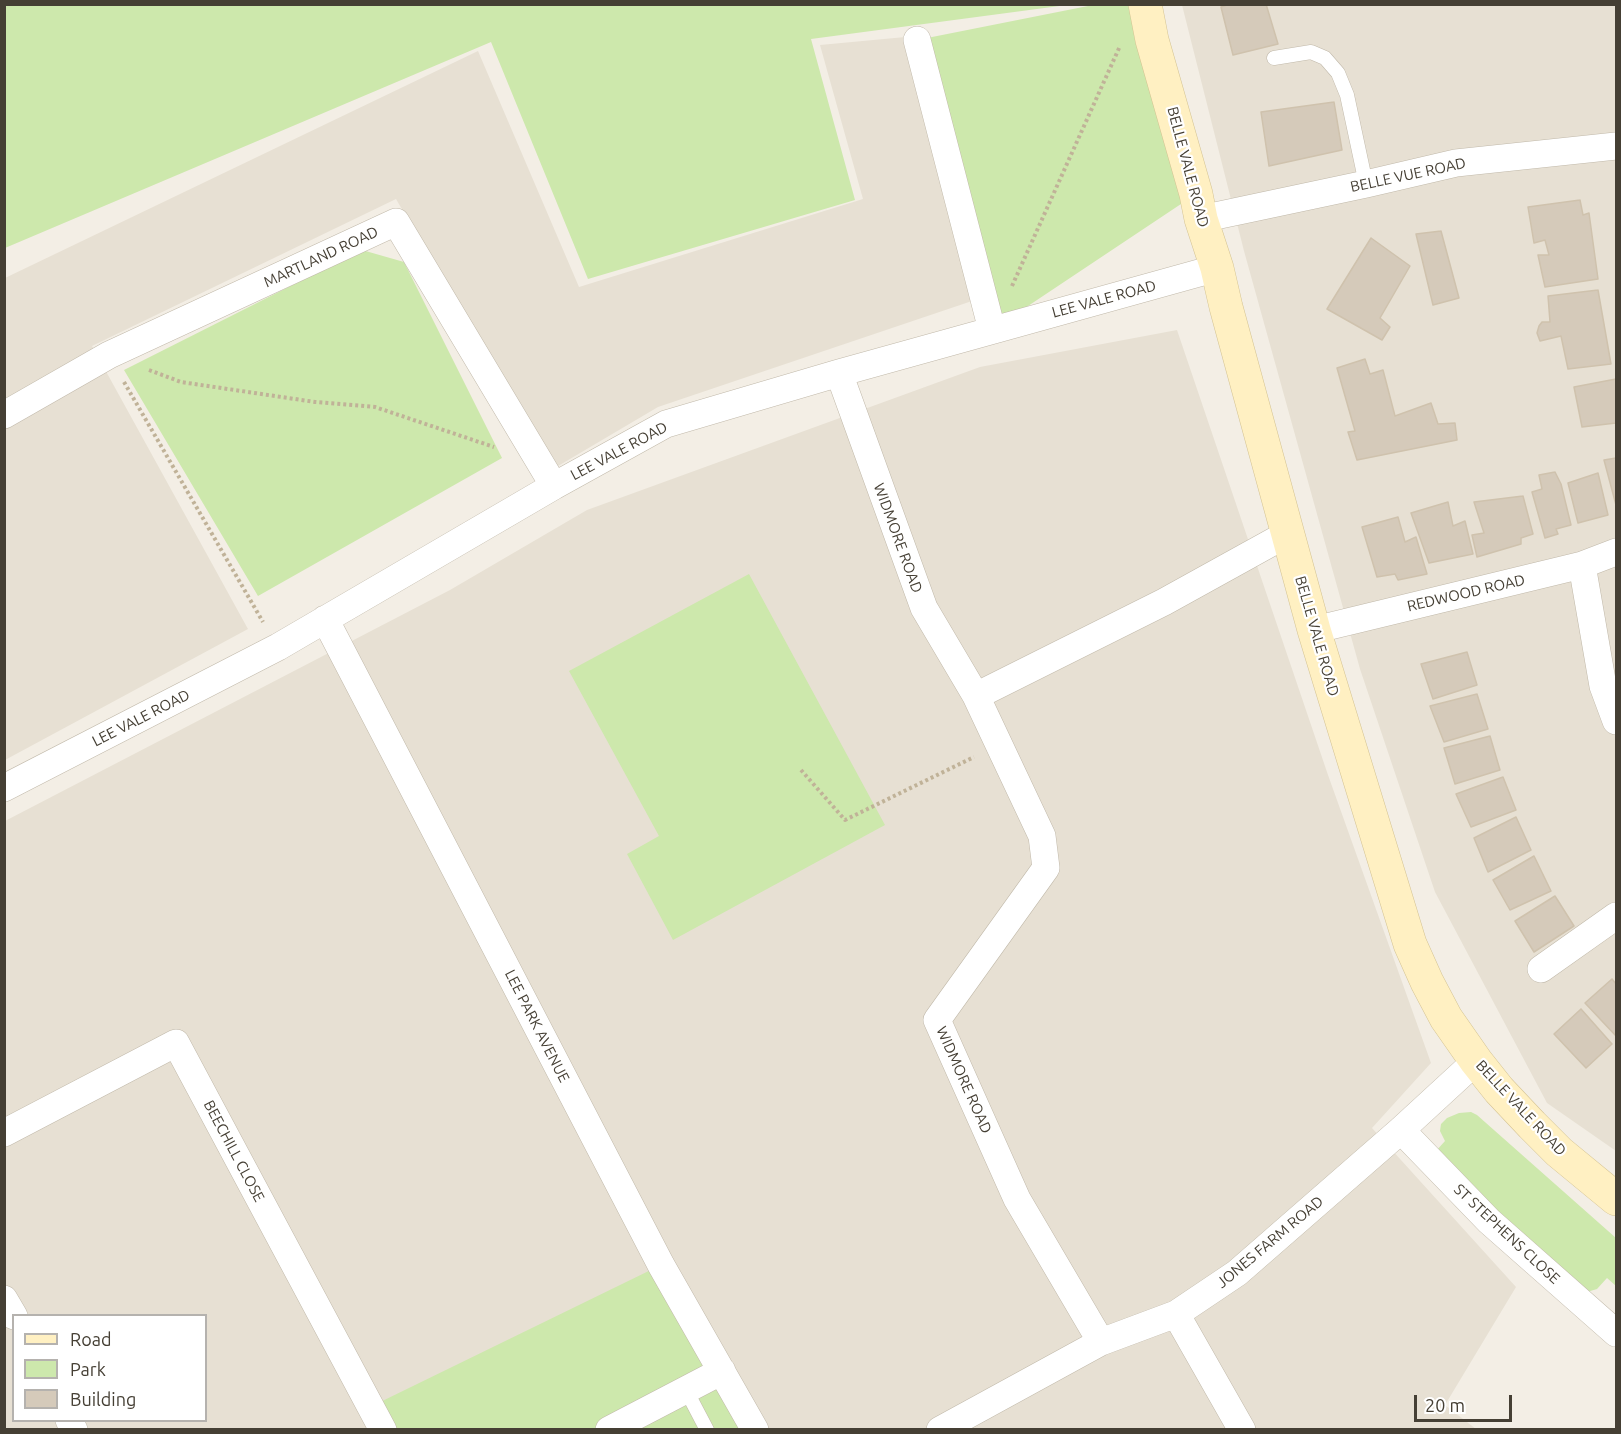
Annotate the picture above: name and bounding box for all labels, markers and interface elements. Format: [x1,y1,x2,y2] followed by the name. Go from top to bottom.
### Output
[1163,105,1213,229] street label: BELLE VALE ROAD
[1348,154,1468,196] street label: BELLE VUE ROAD
[261,223,381,291] street label: MARTLAND ROAD
[1050,276,1158,322] street label: LEE VALE ROAD
[568,418,670,484] street label: LEE VALE ROAD
[870,481,926,595] street label: WIDMORE ROAD
[1405,571,1527,615] street label: REDWOOD ROAD
[1291,574,1343,698] street label: BELLE VALE ROAD
[89,686,193,750] street label: LEE VALE ROAD
[501,967,573,1085] street label: LEE PARK AVENUE
[932,1024,996,1136] street label: WIDMORE ROAD
[1472,1056,1570,1160] street label: BELLE VALE ROAD
[200,1097,268,1205] street label: BEECHILL CLOSE
[1450,1180,1564,1288] street label: ST STEPHENS CLOSE
[1213,1192,1327,1292] street label: JONES FARM ROAD
[12,1314,207,1422] legend
[70,1329,112,1349] text: Road
[70,1359,106,1379] text: Park
[1417,1383,1514,1421] scale bar
[70,1389,136,1409] text: Building
[1425,1395,1465,1415] text: 20 m

